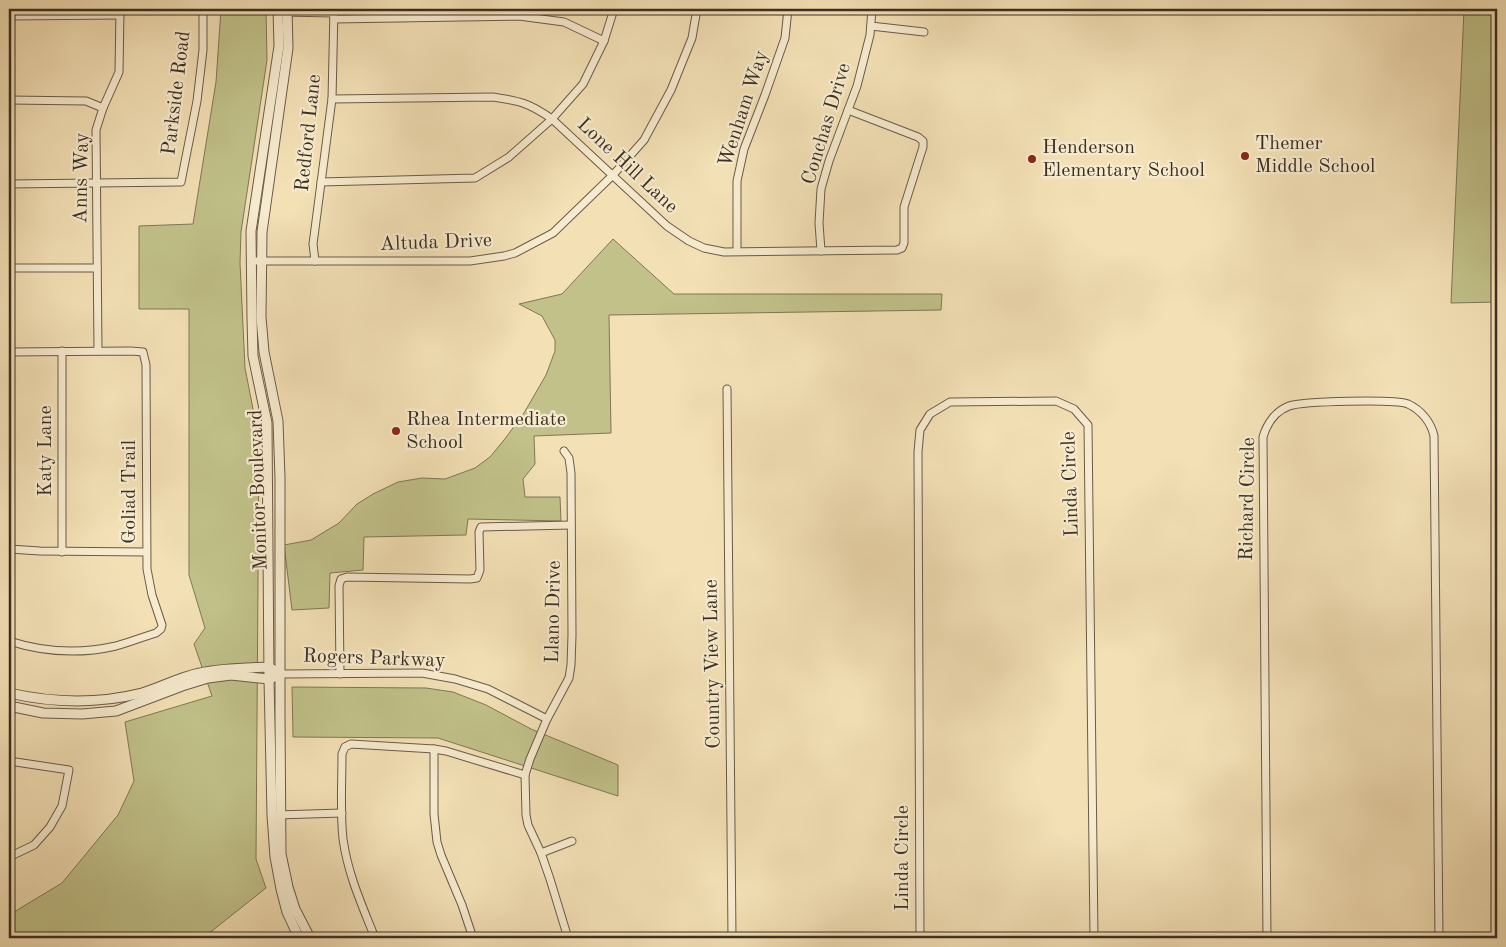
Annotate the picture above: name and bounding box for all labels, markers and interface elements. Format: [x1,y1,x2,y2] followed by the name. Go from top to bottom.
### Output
[159,30,195,156] street label: Parkside Road
[716,48,772,170] street label: Wenham Way
[799,61,855,187] street label: Conchas Drive
[293,73,325,193] street label: Redford Lane
[573,114,681,218] street label: Lone Hill Lane
[71,132,93,224] street label: Anns Way
[1255,134,1375,177] place label: Themer Middle School
[1042,138,1205,181] place label: Henderson Elementary School
[1239,150,1251,162] marker: Themer Middle School
[1026,153,1038,165] marker: Henderson Elementary School
[380,231,492,255] street label: Altuda Drive
[36,405,56,497] street label: Katy Lane
[246,409,272,571] street label: Monitor Boulevard
[406,410,566,453] place label: Rhea Intermediate School
[390,425,402,437] marker: Rhea Intermediate School
[1059,431,1083,537] street label: Linda Circle
[1237,437,1259,561] street label: Richard Circle
[120,440,140,544] street label: Goliad Trail
[543,560,565,664] street label: Llano Drive
[702,579,724,749] street label: Country View Lane
[302,647,446,672] street label: Rogers Parkway
[893,805,913,911] street label: Linda Circle

